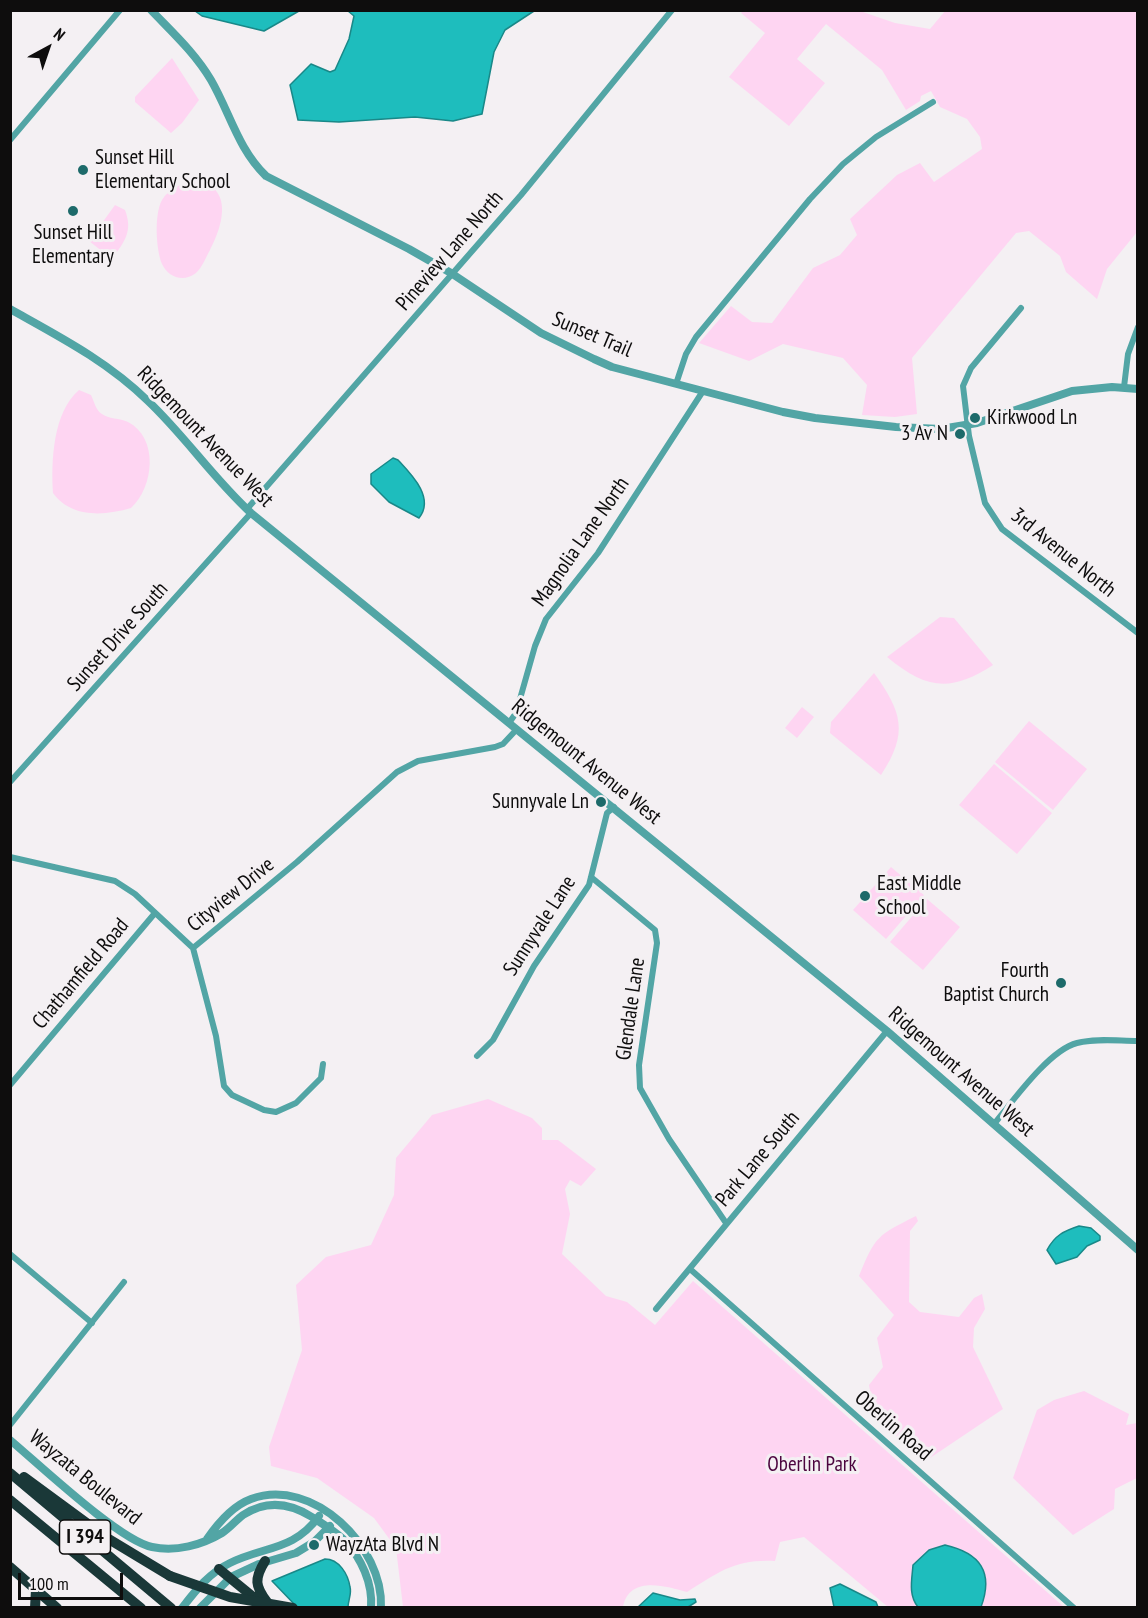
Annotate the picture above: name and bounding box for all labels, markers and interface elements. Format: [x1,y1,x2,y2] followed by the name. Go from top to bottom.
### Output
[18,18,78,78] north arrow
[50,24,69,45] text: N
[95,145,230,195] place label: Sunset Hill Elementary School
[76,163,90,177] marker: Sunset Hill Elementary School
[391,186,509,316] street label: Pineview Lane North
[66,204,80,218] marker: Sunset Hill Elementary
[32,220,114,270] place label: Sunset Hill Elementary
[548,307,636,363] street label: Sunset Trail
[132,362,278,512] street label: Ridgemount Avenue West
[987,405,1077,431] place label: Kirkwood Ln
[968,411,982,425] marker: Kirkwood Ln
[901,421,948,447] place label: 3 Av N
[953,427,967,441] marker: 3 Av N
[527,472,635,612] street label: Magnolia Lane North
[1005,503,1121,603] street label: 3rd Avenue North
[62,577,174,697] street label: Sunset Drive South
[506,694,666,830] street label: Ridgemount Avenue West
[492,789,589,815] place label: Sunnyvale Ln
[594,795,608,809] marker: Sunnyvale Ln
[183,852,279,938] street label: Cityview Drive
[498,871,582,981] street label: Sunnyvale Lane
[877,871,961,921] place label: East Middle School
[858,889,872,903] marker: East Middle School
[27,914,135,1034] street label: Chathamfield Road
[611,956,651,1062] street label: Glendale Lane
[943,958,1049,1008] place label: Fourth Baptist Church
[1054,976,1068,990] marker: Fourth Baptist Church
[883,1002,1039,1142] street label: Ridgemount Avenue West
[711,1106,805,1212] street label: Park Lane South
[849,1386,937,1466] street label: Oberlin Road
[24,1425,146,1531] street label: Wayzata Boulevard
[767,1452,857,1478] park label: Oberlin Park
[60,1520,110,1554] road number: I 394
[326,1532,439,1558] place label: WayzAta Blvd N
[307,1538,321,1552] marker: WayzAta Blvd N
[21,1561,126,1599] scale bar
[29,1572,69,1595] text: 100 m

